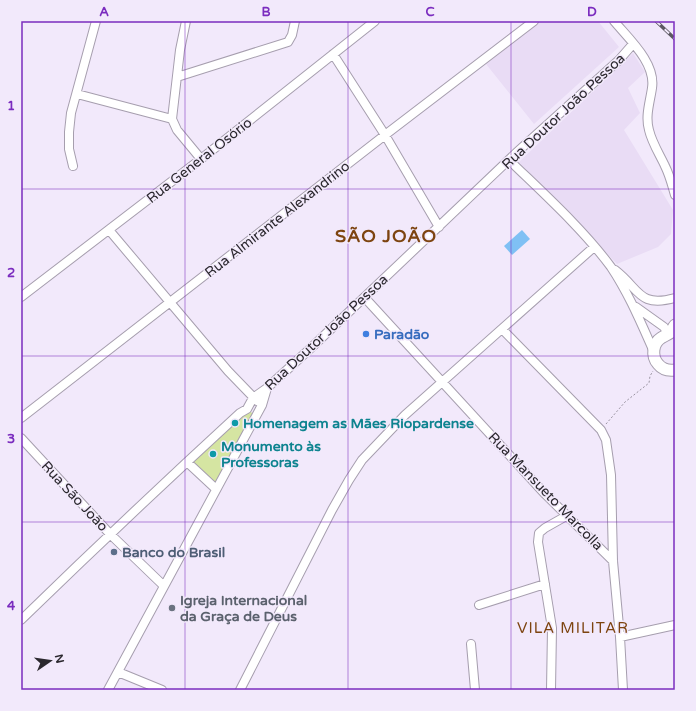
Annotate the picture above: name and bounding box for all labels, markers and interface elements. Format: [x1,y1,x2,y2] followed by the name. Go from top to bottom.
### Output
[99,4,109,20] text: A
[261,4,271,20] text: B
[425,4,435,20] text: C
[587,4,597,20] text: D
[498,50,628,173] street label: Rua Doutor João Pessoa
[7,98,15,114] text: 1
[143,114,255,207] street label: Rua General Osório
[202,158,353,281] street label: Rua Almirante Alexandrino
[335,225,437,247] district label: SÃO JOÃO
[7,265,15,281] text: 2
[261,271,391,394] street label: Rua Doutor João Pessoa
[374,326,430,343] place label: Paradão
[361,329,371,339] marker: Paradão
[243,415,474,432] place label: Homenagem as Mães Riopardense
[230,418,240,428] marker: Homenagem as Mães Riopardense
[485,429,607,554] street label: Rua Mansueto Marcolla
[7,431,15,447] text: 3
[221,438,321,471] place label: Monumento às Professoras
[208,449,218,459] marker: Monumento às Professoras
[38,458,112,535] street label: Rua São João
[122,544,225,561] place label: Banco do Brasil
[109,547,119,557] marker: Banco do Brasil
[180,592,307,625] place label: Igreja Internacional da Graça de Deus
[7,598,16,614] text: 4
[167,603,177,613] marker: Igreja Internacional da Graça de Deus
[517,619,629,637] district label: VILA MILITAR
[30,641,70,681] north arrow
[52,653,67,665] text: N

